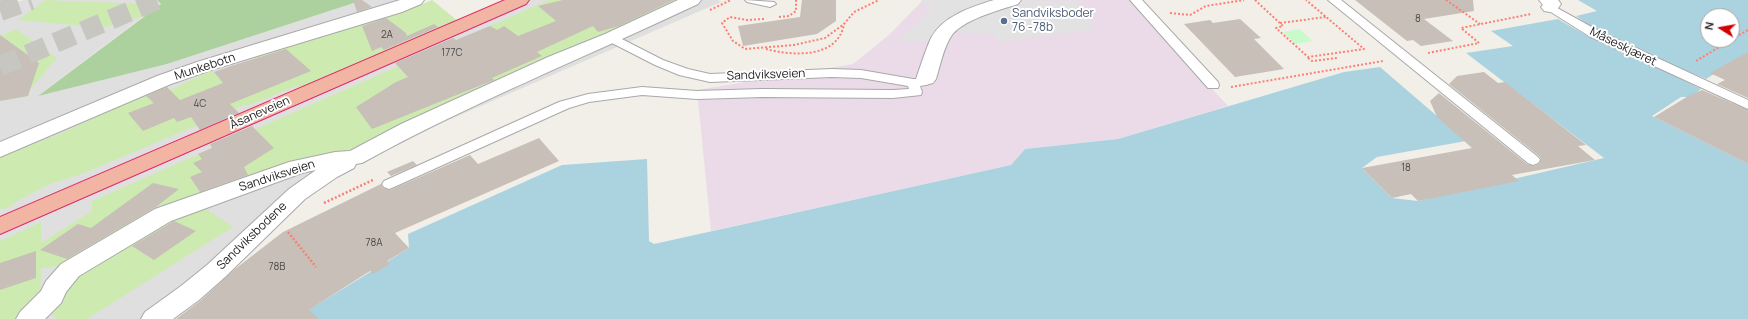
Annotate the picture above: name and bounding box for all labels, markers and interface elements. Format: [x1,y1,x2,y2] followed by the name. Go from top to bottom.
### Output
[1012,7,1094,35] place label: Sandviksboder 76 -78b
[1700,8,1740,48] north arrow
[1415,13,1421,25] house number: 8
[999,16,1009,26] marker: Sandviksboder 76 -78b
[1701,20,1717,31] text: N
[1587,25,1659,69] street label: Måseskjæret
[381,29,393,41] house number: 2A
[441,47,463,59] house number: 177C
[173,50,237,84] street label: Munkebotn
[726,66,806,84] street label: Sandviksveien
[228,93,292,133] street label: Åsaneveien
[193,98,207,110] house number: 4C
[237,157,317,195] street label: Sandviksveien
[1401,162,1411,174] house number: 18
[214,199,290,273] street label: Sandviksbodene
[365,237,383,249] house number: 78A
[269,261,285,273] house number: 78B

